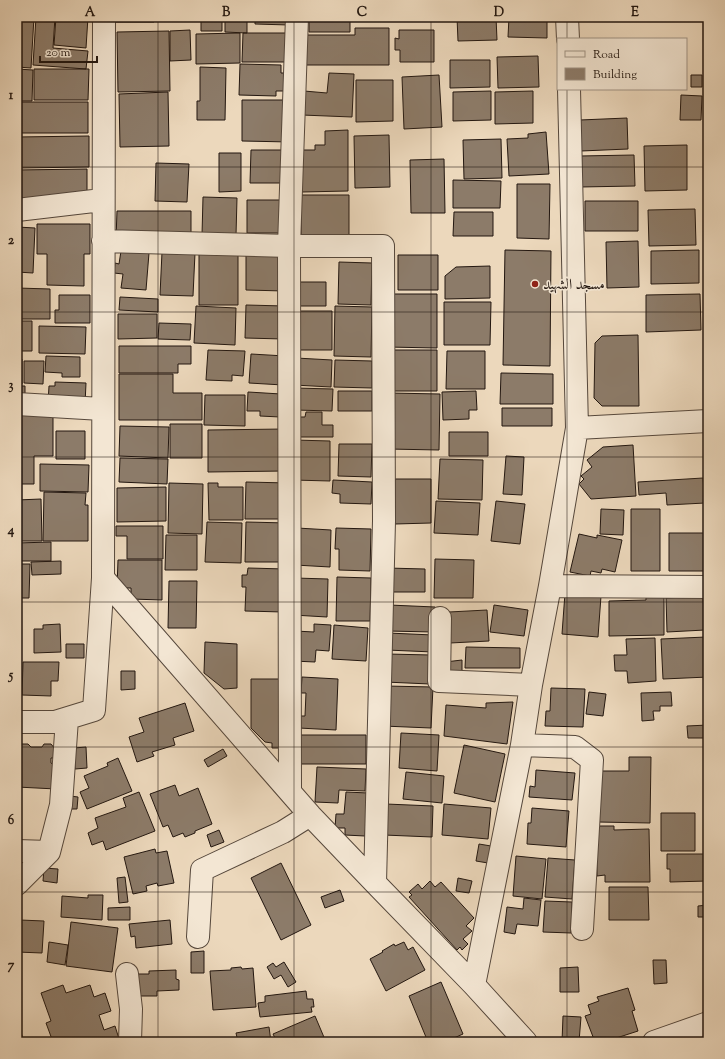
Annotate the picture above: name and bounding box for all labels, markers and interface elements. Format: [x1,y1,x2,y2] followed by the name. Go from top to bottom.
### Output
[85,4,96,22] text: A
[222,4,231,22] text: B
[357,4,367,22] text: C
[494,4,504,22] text: D
[631,4,639,22] text: E
[40,38,97,64] scale bar
[557,38,687,90] legend
[46,44,71,62] text: 20 m
[593,46,620,64] text: Road
[593,66,637,84] text: Building
[9,87,14,105] text: 1
[8,232,15,250] text: 2
[543,275,605,296] place label: مسجد الشهيد
[530,279,540,289] marker: مسجد الشهيد
[8,377,14,395] text: 3
[7,522,15,540] text: 4
[8,667,14,685] text: 5
[8,812,15,830] text: 6
[8,957,15,975] text: 7

